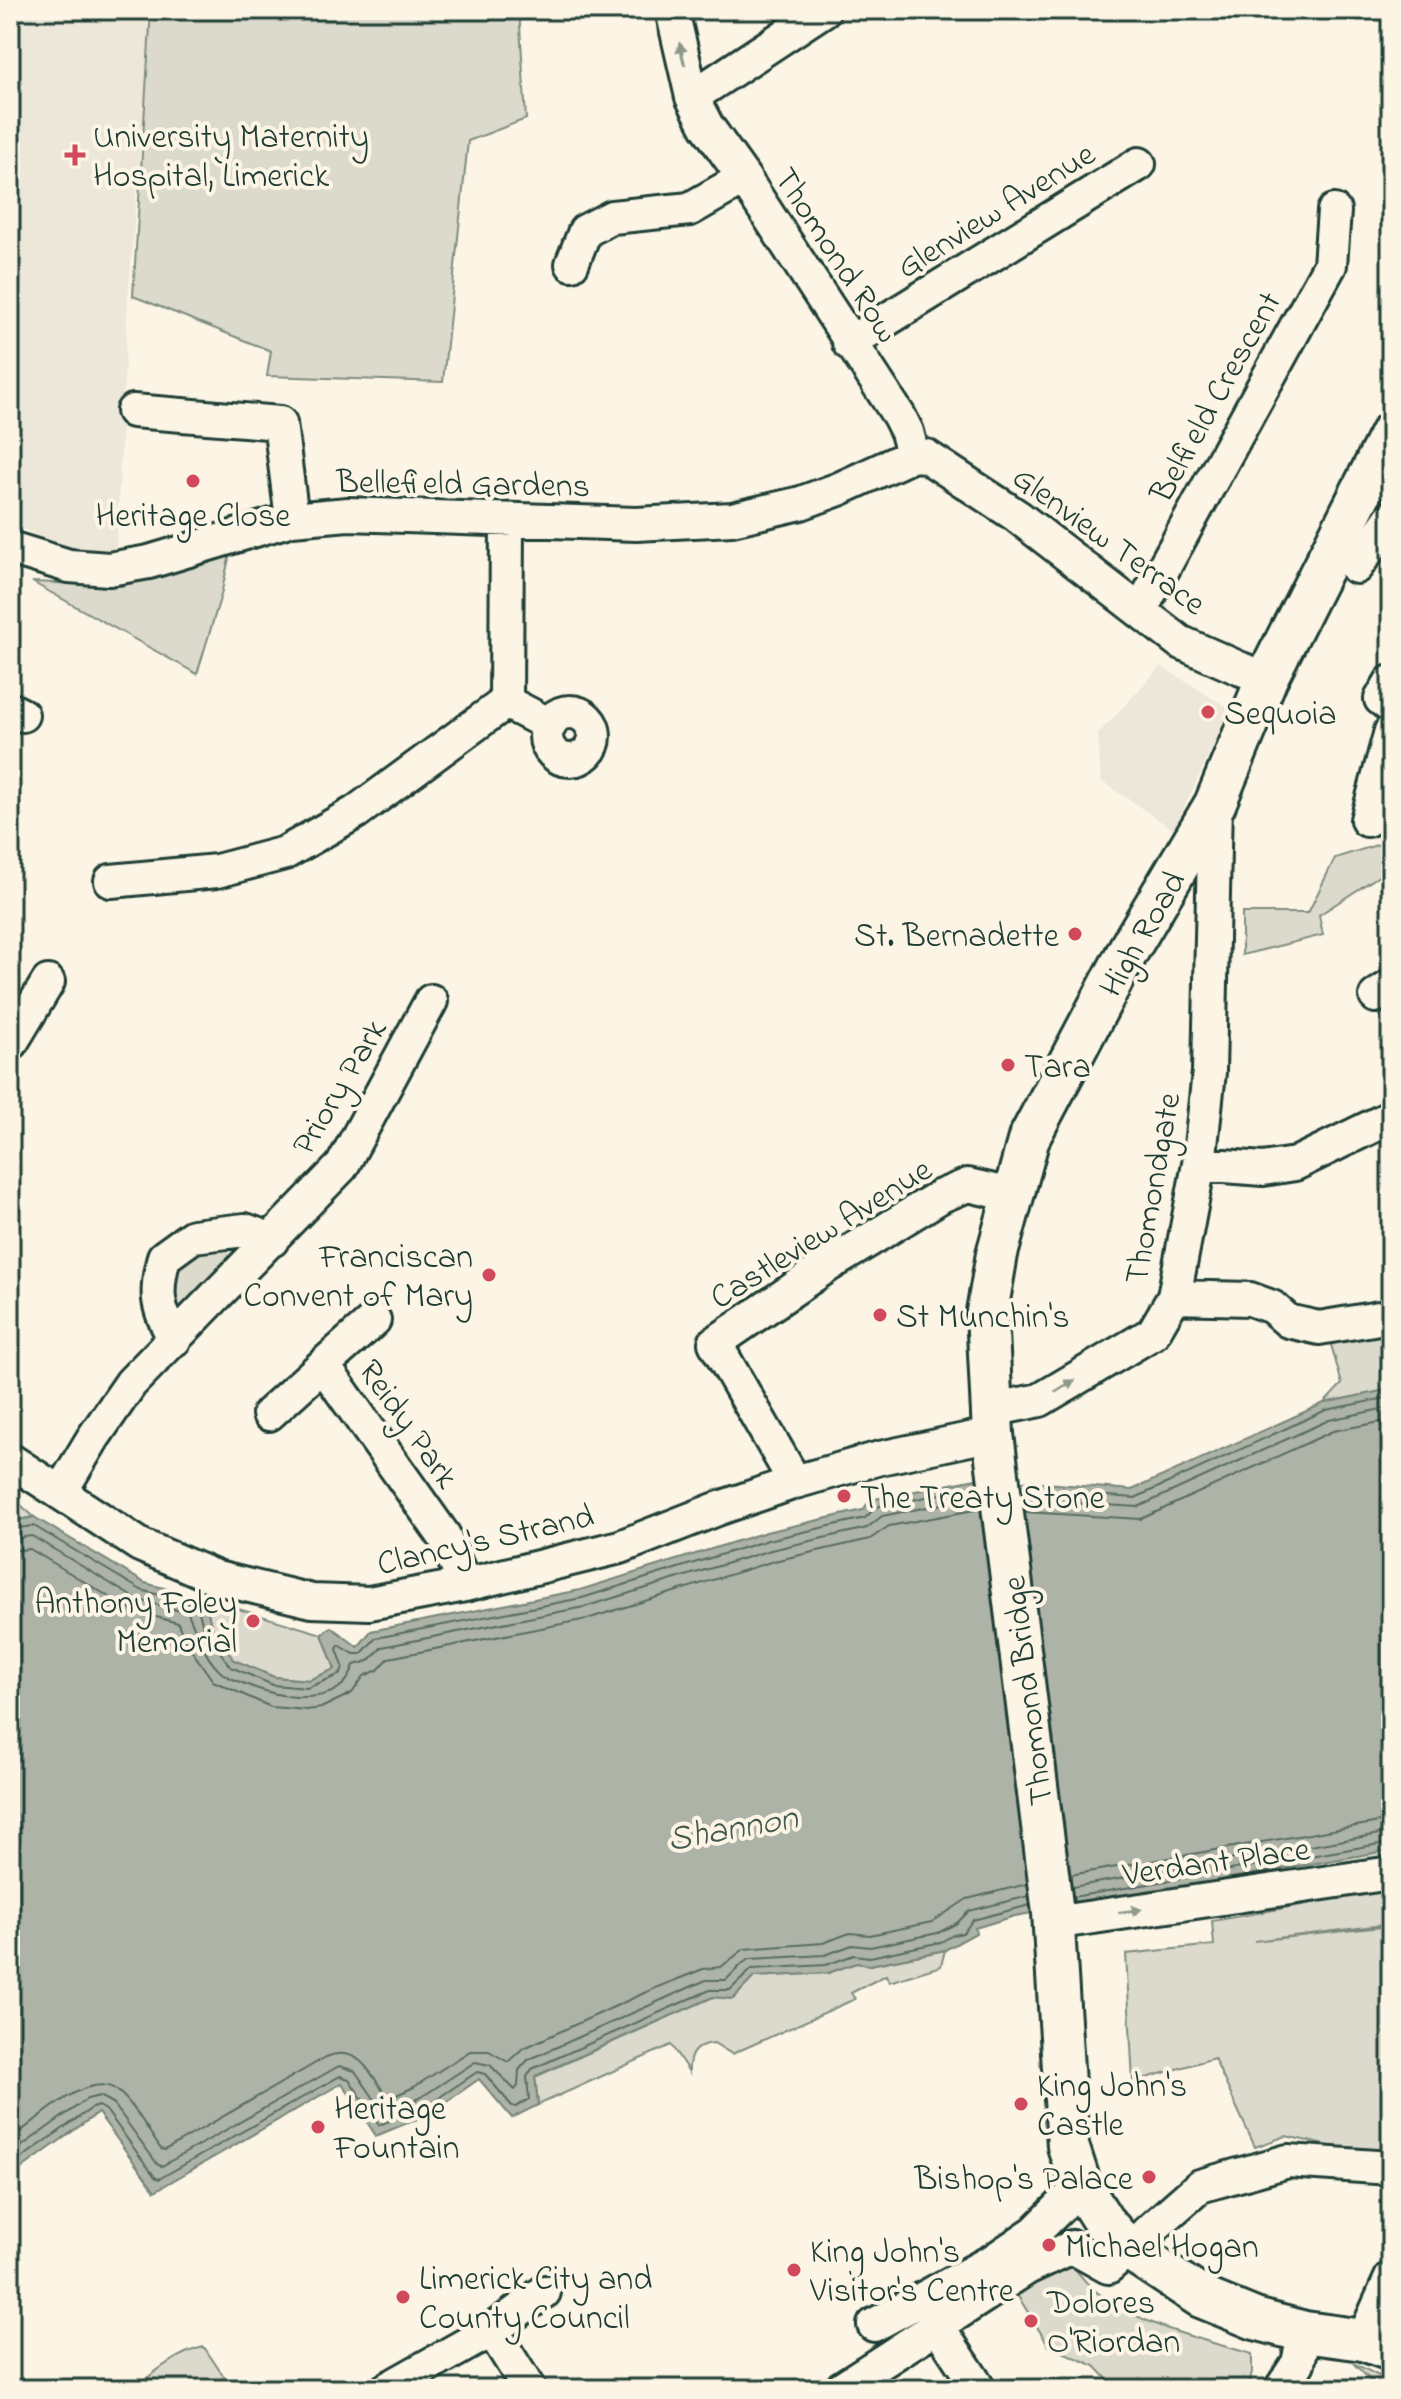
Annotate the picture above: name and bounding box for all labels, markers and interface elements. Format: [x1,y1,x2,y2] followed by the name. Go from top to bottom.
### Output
[676,41,688,66] one-way arrow
[93,114,369,203] place label: University Maternity Hospital, Limerick
[888,131,1107,293] street label: Glenview Avenue
[64,144,86,166] marker: University Maternity Hospital, Limerick
[759,158,910,354] street label: Thomond Row
[1138,283,1296,514] street label: Belfield Crescent
[1000,455,1216,630] street label: Glenview Terrace
[335,459,590,513] street label: Bellefield Gardens
[184,472,202,490] marker: Heritage Close
[95,493,291,543] place label: Heritage Close
[1224,691,1337,741] place label: Sequoia
[1199,703,1217,721] marker: Sequoia
[1088,863,1201,1007] street label: High Road
[854,913,1060,963] place label: St. Bernadette
[1066,925,1084,943] marker: St. Bernadette
[281,1010,402,1166] street label: Priory Park
[1024,1044,1091,1094] place label: Tara
[999,1056,1017,1074] marker: Tara
[1114,1088,1196,1288] street label: Thomondgate
[701,1147,944,1324] street label: Castleview Avenue
[243,1234,473,1323] place label: Franciscan Convent of Mary
[480,1266,498,1284] marker: Franciscan Convent of Mary
[896,1294,1069,1344] place label: St Munchin's
[871,1306,889,1324] marker: St Munchin's
[344,1350,470,1500] street label: Reidy Park
[1054,1379,1076,1393] one-way arrow
[860,1475,1105,1525] place label: The Treaty Stone
[835,1487,853,1505] marker: The Treaty Stone
[373,1493,599,1591] street label: Clancy's Strand
[991,1572,1069,1808] street label: Thomond Bridge
[34,1580,237,1669] place label: Anthony Foley Memorial
[244,1612,262,1630] marker: Anthony Foley Memorial
[663,1793,803,1868] water label: Shannon
[1119,1826,1314,1902] street label: Verdant Place
[1118,1904,1143,1917] one-way arrow
[1037,2063,1187,2152] place label: King John's Castle
[333,2086,459,2175] place label: Heritage Fountain
[1012,2095,1030,2113] marker: King John's Castle
[309,2118,327,2136] marker: Heritage Fountain
[914,2156,1134,2206] place label: Bishop's Palace
[1140,2168,1158,2186] marker: Bishop's Palace
[1065,2224,1259,2274] place label: Michael Hogan
[809,2229,1015,2318] place label: King John's Visitor's Centre
[1040,2236,1058,2254] marker: Michael Hogan
[419,2256,652,2345] place label: Limerick City and County Council
[785,2261,803,2279] marker: King John's Visitor's Centre
[1046,2280,1180,2369] place label: Dolores O'Riordan
[394,2288,412,2306] marker: Limerick City and County Council
[1022,2312,1040,2330] marker: Dolores O'Riordan

